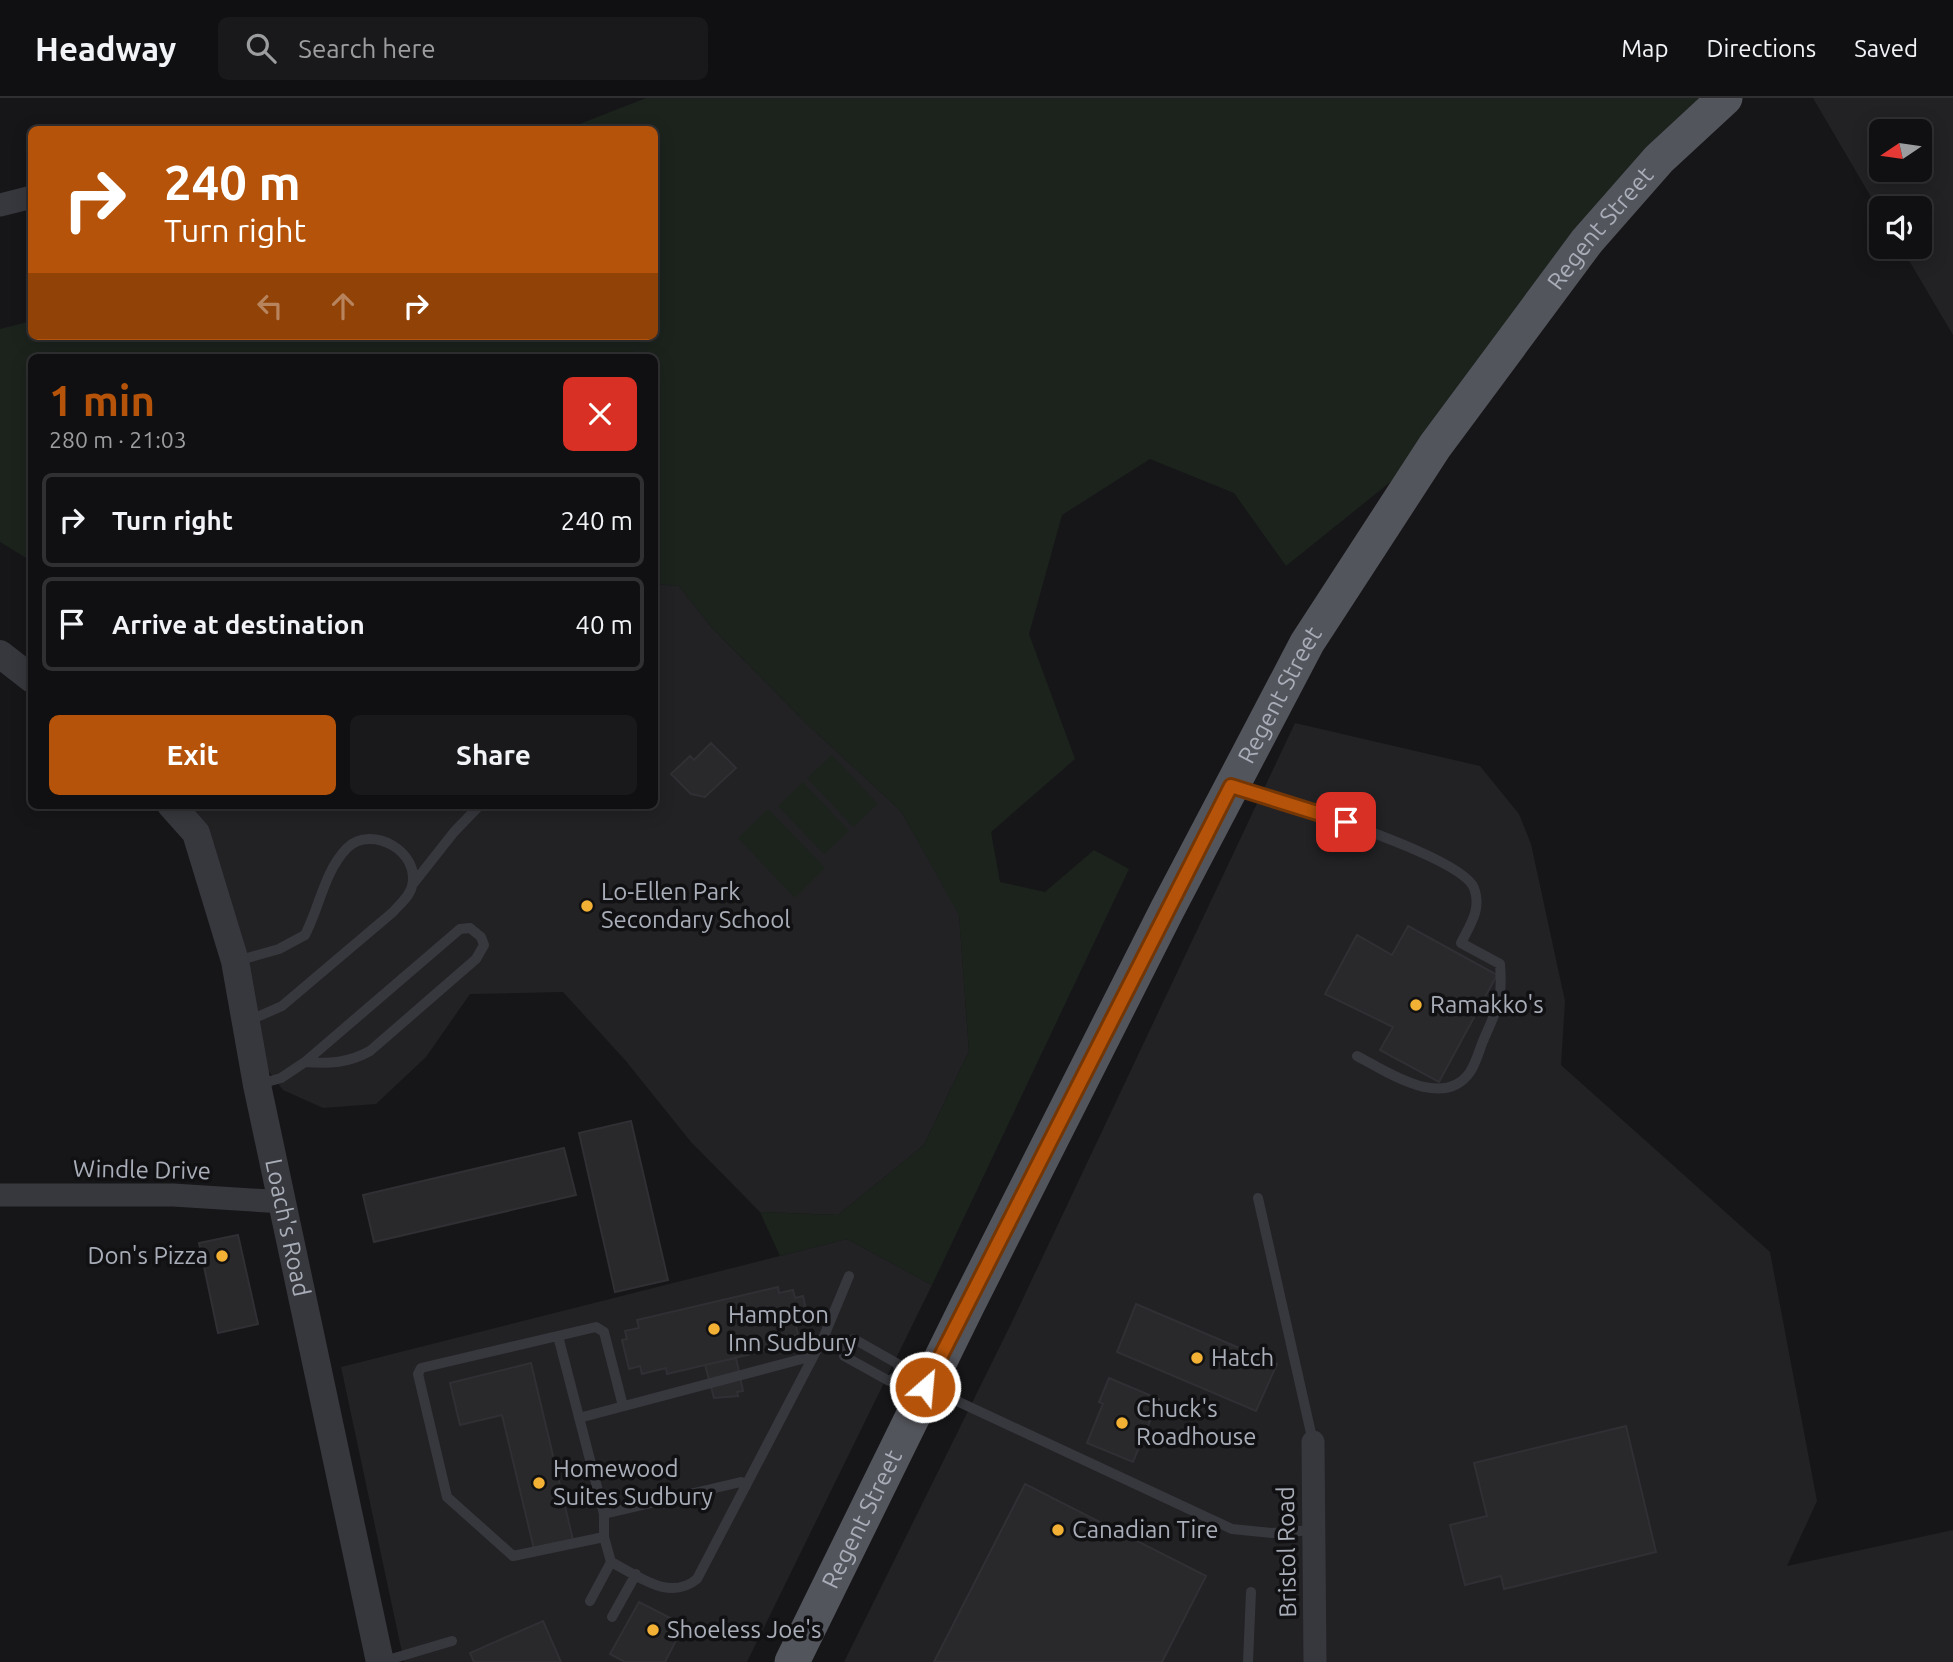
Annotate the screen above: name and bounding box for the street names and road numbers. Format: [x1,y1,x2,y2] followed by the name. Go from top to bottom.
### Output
[1542,161,1659,295] street label: Regent Street
[1232,621,1327,768] street label: Regent Street
[73,1155,211,1184] street label: Windle Drive
[260,1156,316,1299] street label: Loach's Road
[816,1445,907,1593] street label: Regent Street
[1272,1486,1301,1618] street label: Bristol Road

